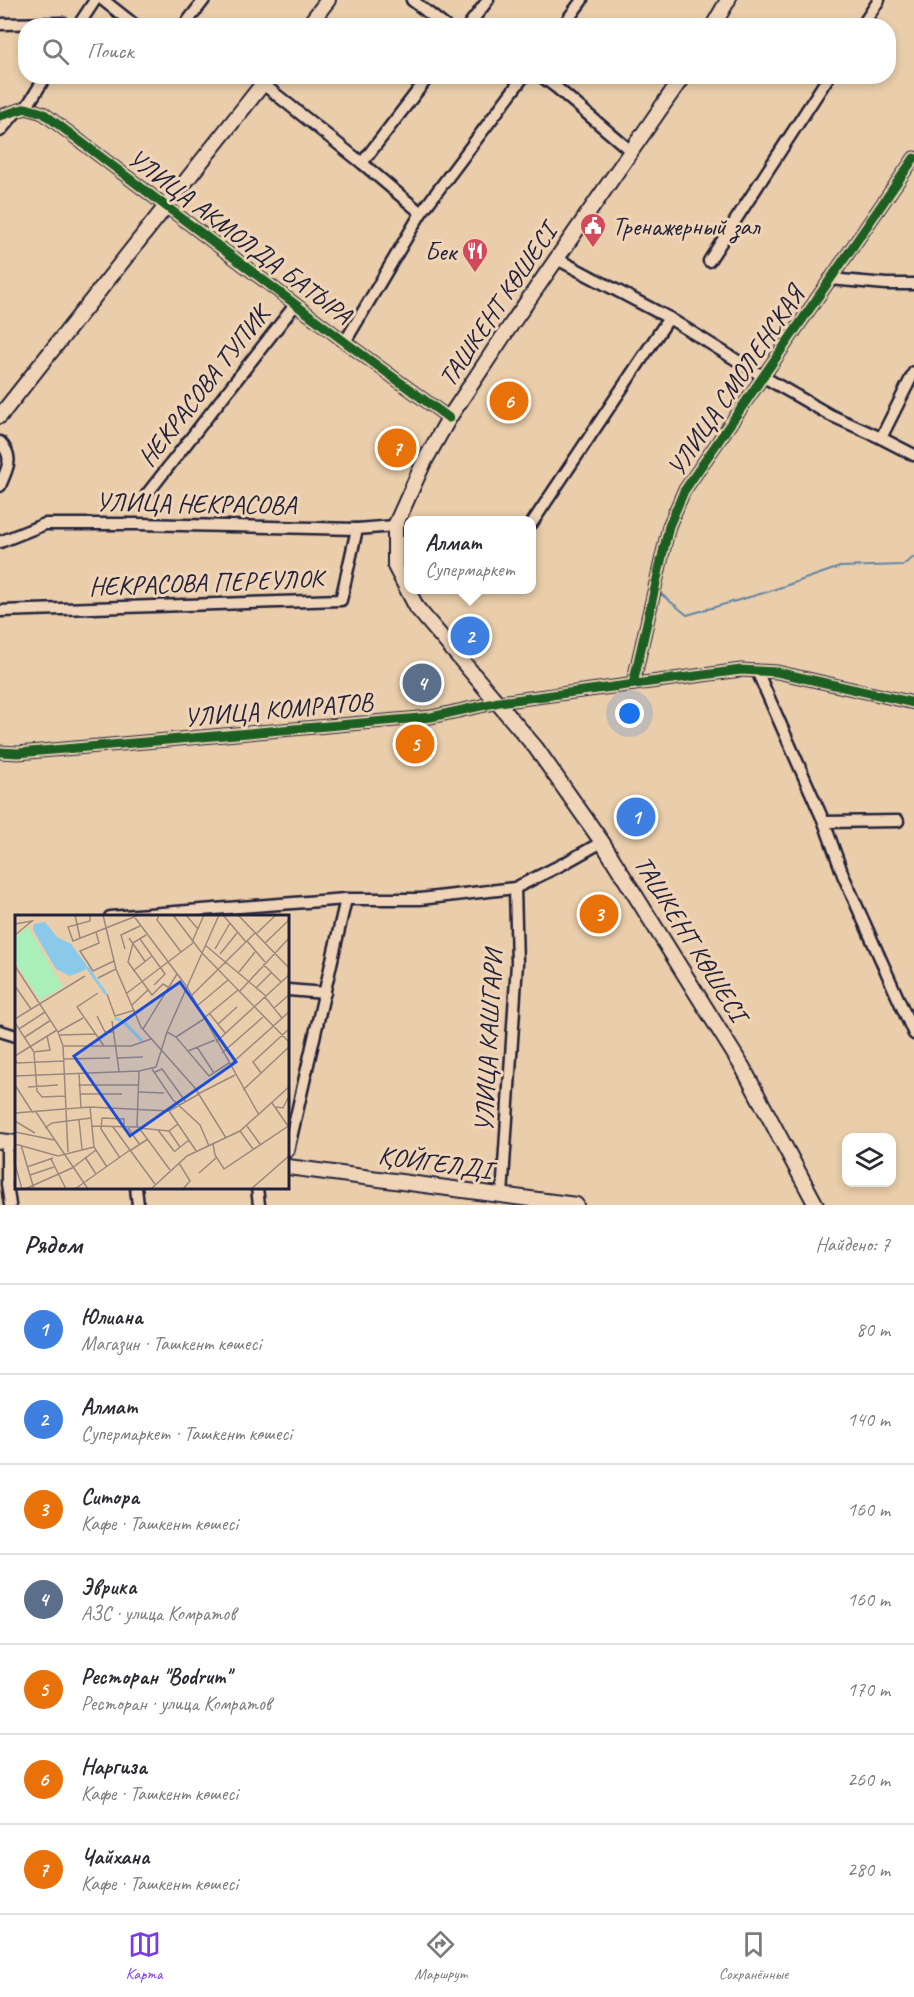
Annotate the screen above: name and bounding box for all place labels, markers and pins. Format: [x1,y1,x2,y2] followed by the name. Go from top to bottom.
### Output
[612,210,761,244] place label: Тренажерный зал
[578,211,608,249] public building icon: Тренажерный зал
[425,235,458,268] place label: Бек
[460,236,490,274] restaurant icon: Бек
[490,378,528,424] pin: 6
[378,426,416,470] pin: 7
[450,614,490,658] pin: 2
[402,660,442,706] pin: 4
[396,722,434,766] pin: 5
[616,794,656,840] pin: 1
[580,892,618,936] pin: 3

